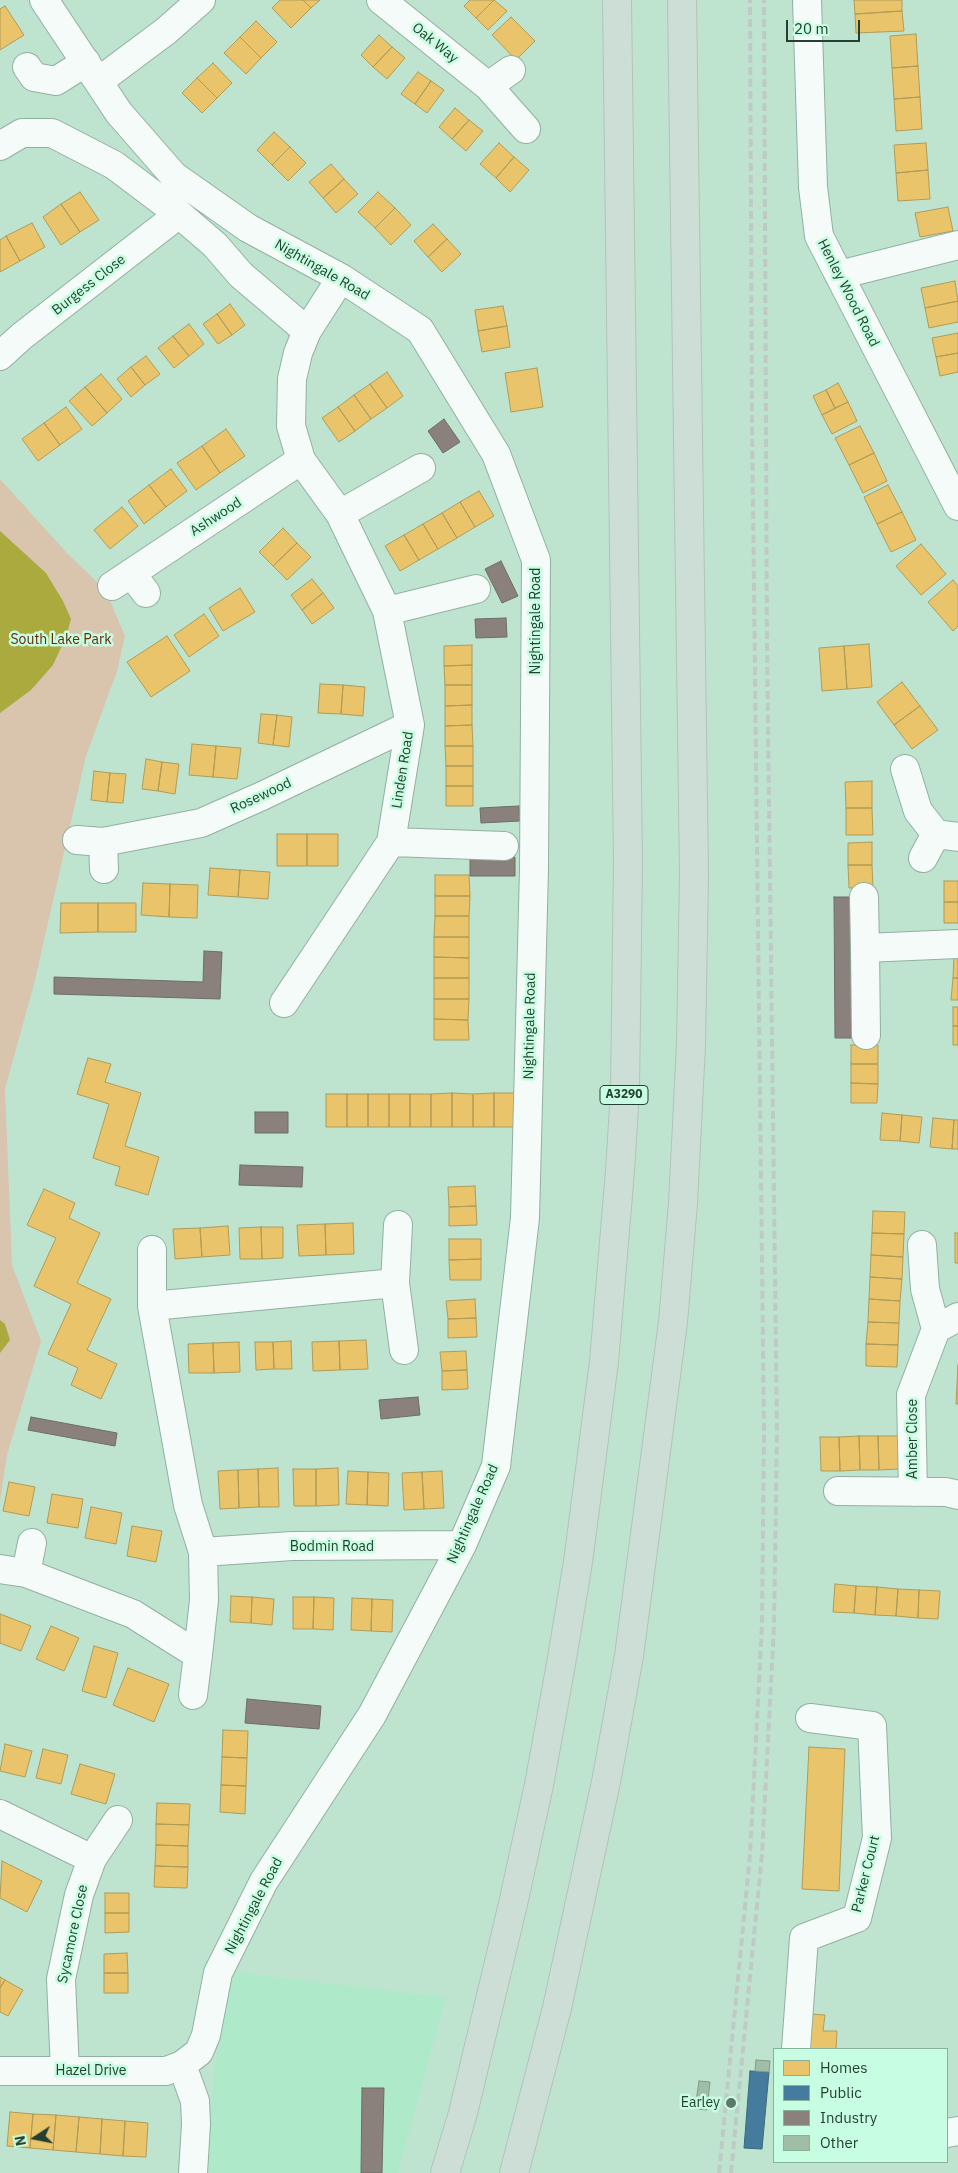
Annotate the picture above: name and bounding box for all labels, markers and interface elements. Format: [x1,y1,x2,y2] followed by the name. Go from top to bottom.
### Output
[788,10,862,42] scale bar
[408,19,462,67] street label: Oak Way
[794,19,829,38] text: 20 m
[272,236,372,304] street label: Nightingale Road
[814,236,882,350] street label: Henley Wood Road
[49,251,129,319] street label: Burgess Close
[187,494,245,540] street label: Ashwood
[528,568,544,674] street label: Nightingale Road
[10,632,112,648] park label: South Lake Park
[389,730,417,810] street label: Linden Road
[228,775,294,817] street label: Rosewood
[521,972,539,1080] street label: Nightingale Road
[600,1086,648,1104] road number: A3290
[905,1399,921,1479] street label: Amber Close
[444,1462,502,1566] street label: Nightingale Road
[290,1539,374,1555] street label: Bodmin Road
[848,1834,884,1914] street label: Parker Court
[221,1855,287,1957] street label: Nightingale Road
[54,1883,92,1985] street label: Sycamore Close
[773,2048,948,2163] legend
[820,2058,868,2077] text: Homes
[55,2063,127,2079] street label: Hazel Drive
[820,2083,862,2102] text: Public
[681,2095,720,2111] place label: Earley
[724,2096,738,2110] marker: Earley
[820,2108,877,2127] text: Industry
[10,2113,60,2163] north arrow
[820,2133,858,2152] text: Other
[10,2134,30,2148] text: N

